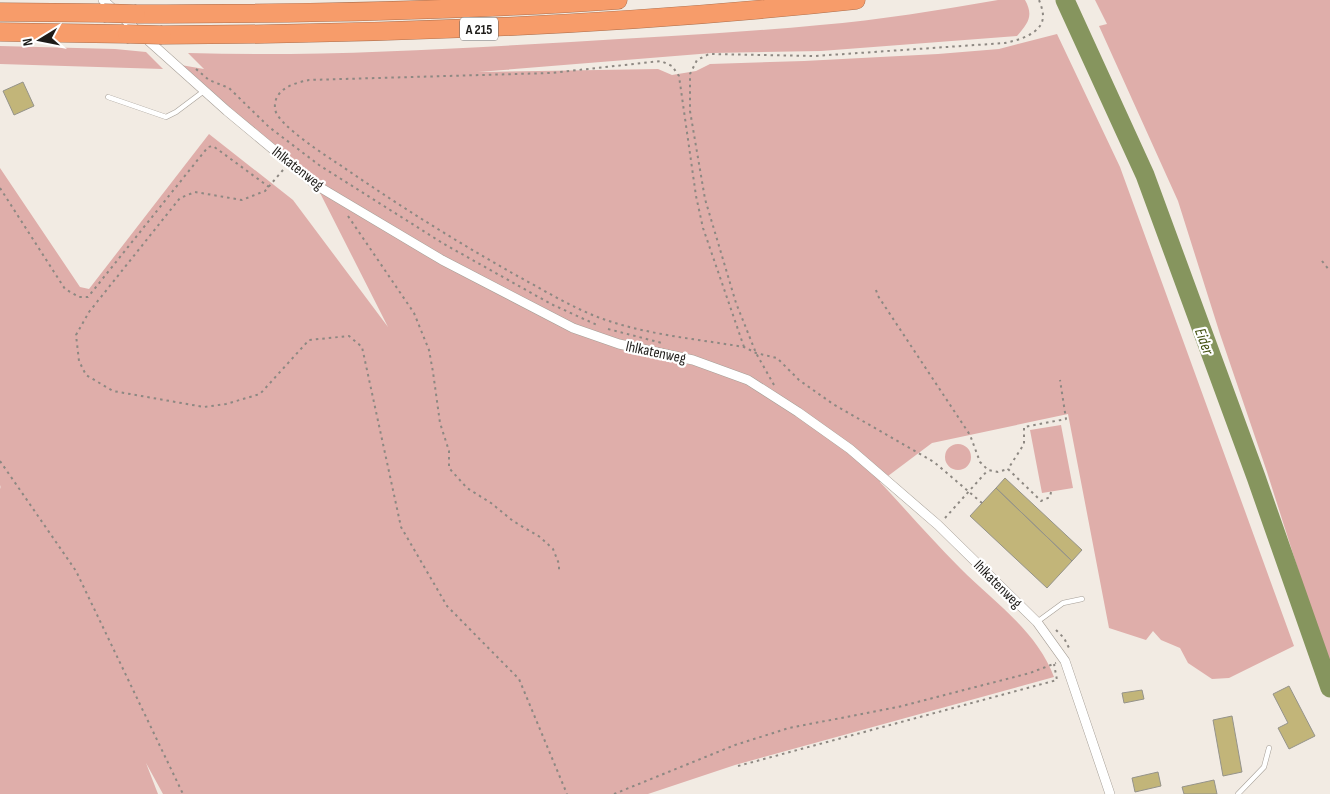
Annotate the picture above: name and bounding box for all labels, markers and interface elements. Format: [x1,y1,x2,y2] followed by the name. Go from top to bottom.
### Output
[15,15,65,65] north arrow
[460,18,498,40] road number: A 215
[19,37,37,47] text: N
[268,142,328,195] street label: Ihlkatenweg
[1190,326,1217,358] water label: Eider
[624,337,688,368] street label: Ihlkatenweg
[969,556,1026,613] street label: Ihlkatenweg

